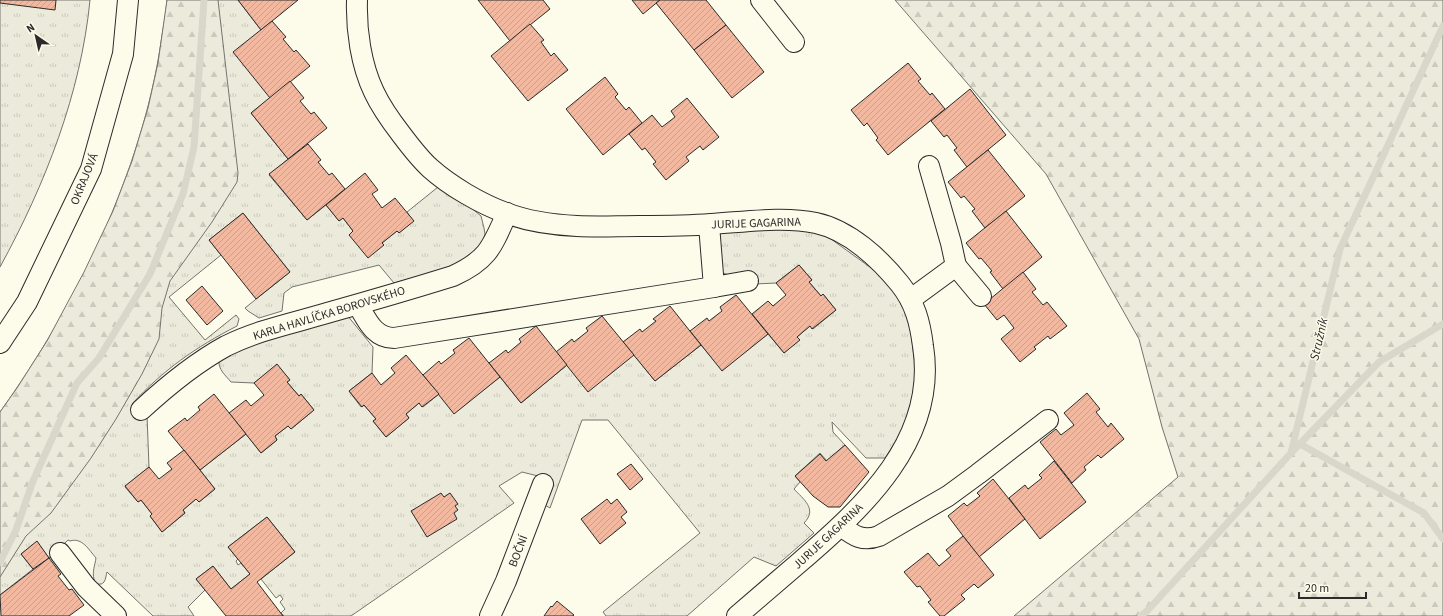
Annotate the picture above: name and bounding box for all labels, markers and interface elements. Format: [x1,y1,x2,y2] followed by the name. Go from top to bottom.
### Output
[16,16,56,56] north arrow
[23,20,38,36] text: N
[66,150,103,208] street label: OKRAJOVÁ
[711,213,802,234] street label: JURIJE GAGARINA
[251,282,407,345] street label: KARLA HAVLÍČKA BOROVSKÉHO
[1305,315,1333,362] water label: Stružník
[790,499,867,573] street label: JURIJE GAGARINA
[505,532,533,570] street label: BOČNÍ
[1299,574,1366,600] scale bar
[1305,580,1329,597] text: 20 m

